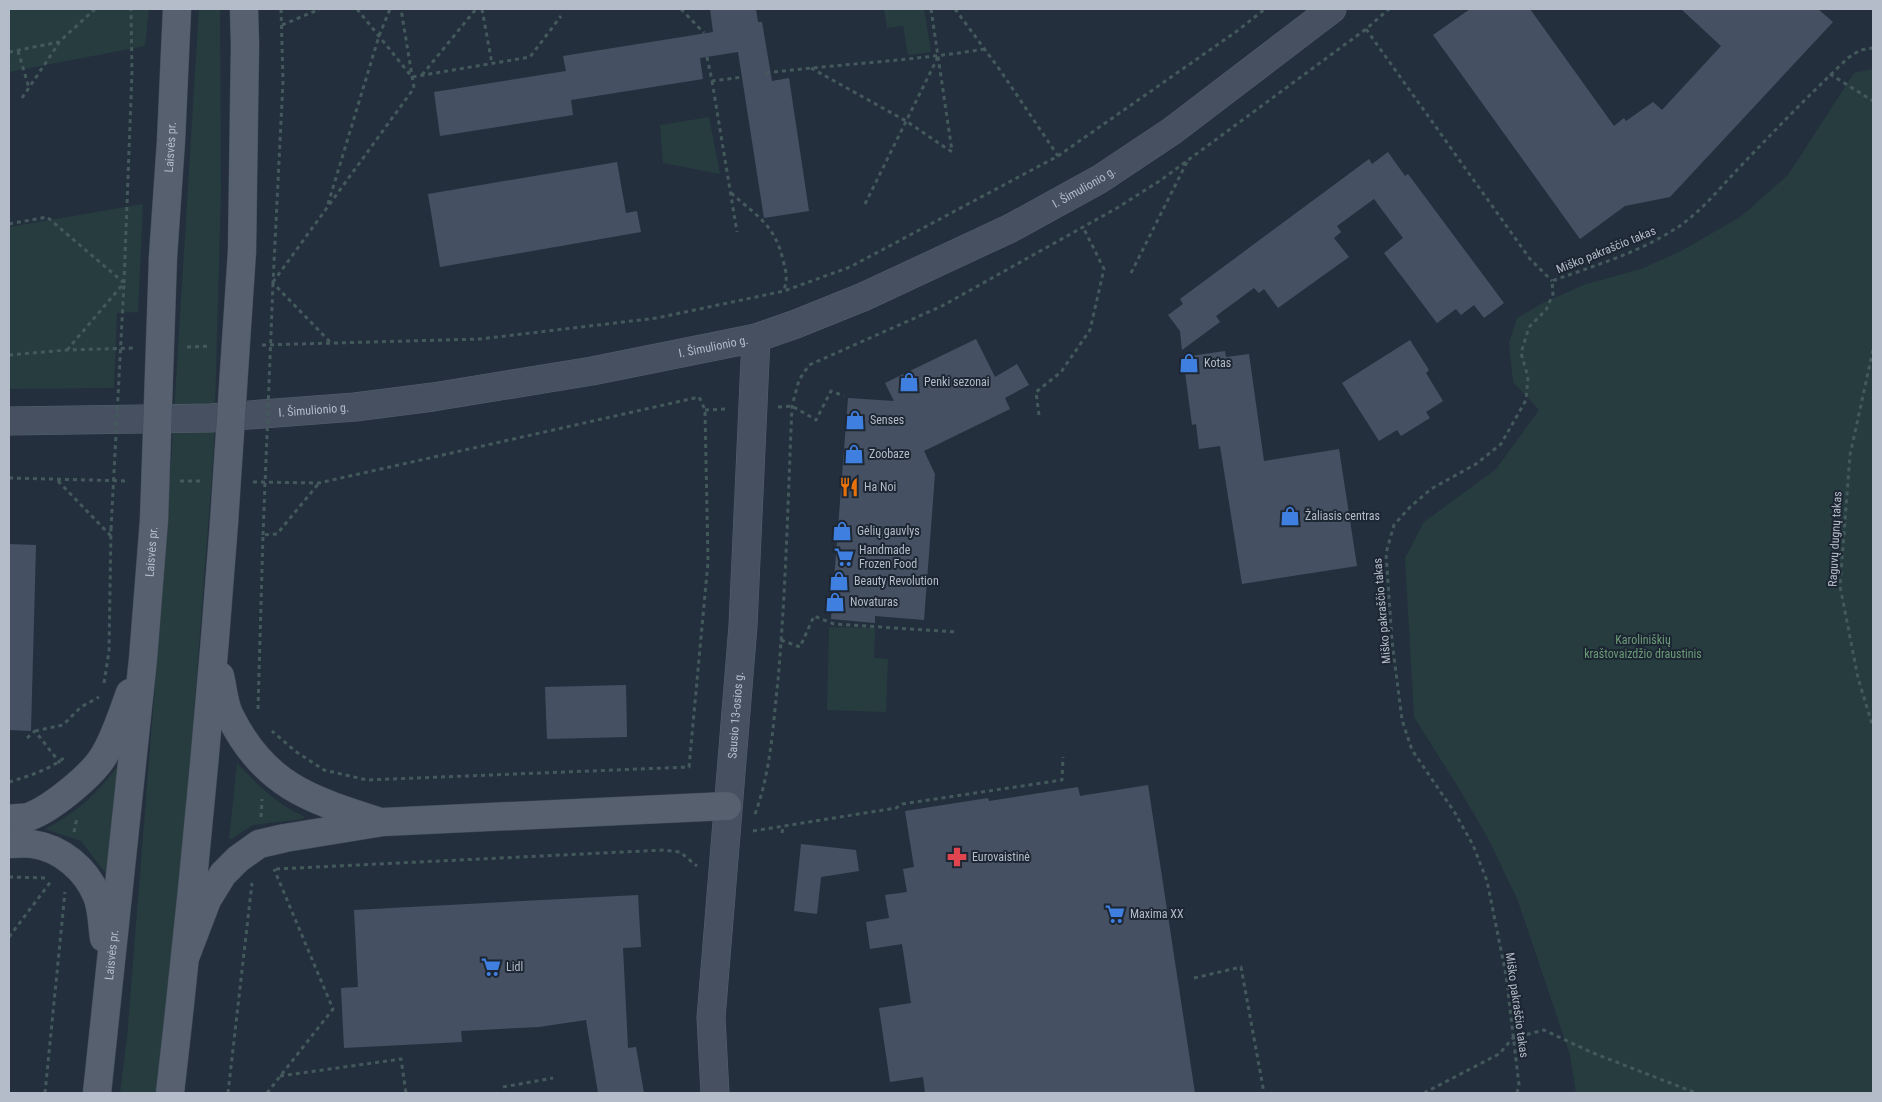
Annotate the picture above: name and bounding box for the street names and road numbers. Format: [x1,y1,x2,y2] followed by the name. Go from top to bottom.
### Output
[162,122,179,173] street label: Laisvės pr.
[1050,164,1118,211] street label: I. Šimulionio g.
[1554,224,1658,276] street label: Miško pakraščio takas
[677,333,749,360] street label: I. Šimulionio g.
[278,400,350,420] street label: I. Šimulionio g.
[1826,491,1844,587] street label: Raguvų dugnų takas
[143,526,160,578] street label: Laisvės pr.
[1370,557,1394,665] street label: Miško pakraščio takas
[725,671,746,759] street label: Sausio 13-osios g.
[102,929,121,981] street label: Laisvės pr.
[1503,951,1531,1059] street label: Miško pakraščio takas

